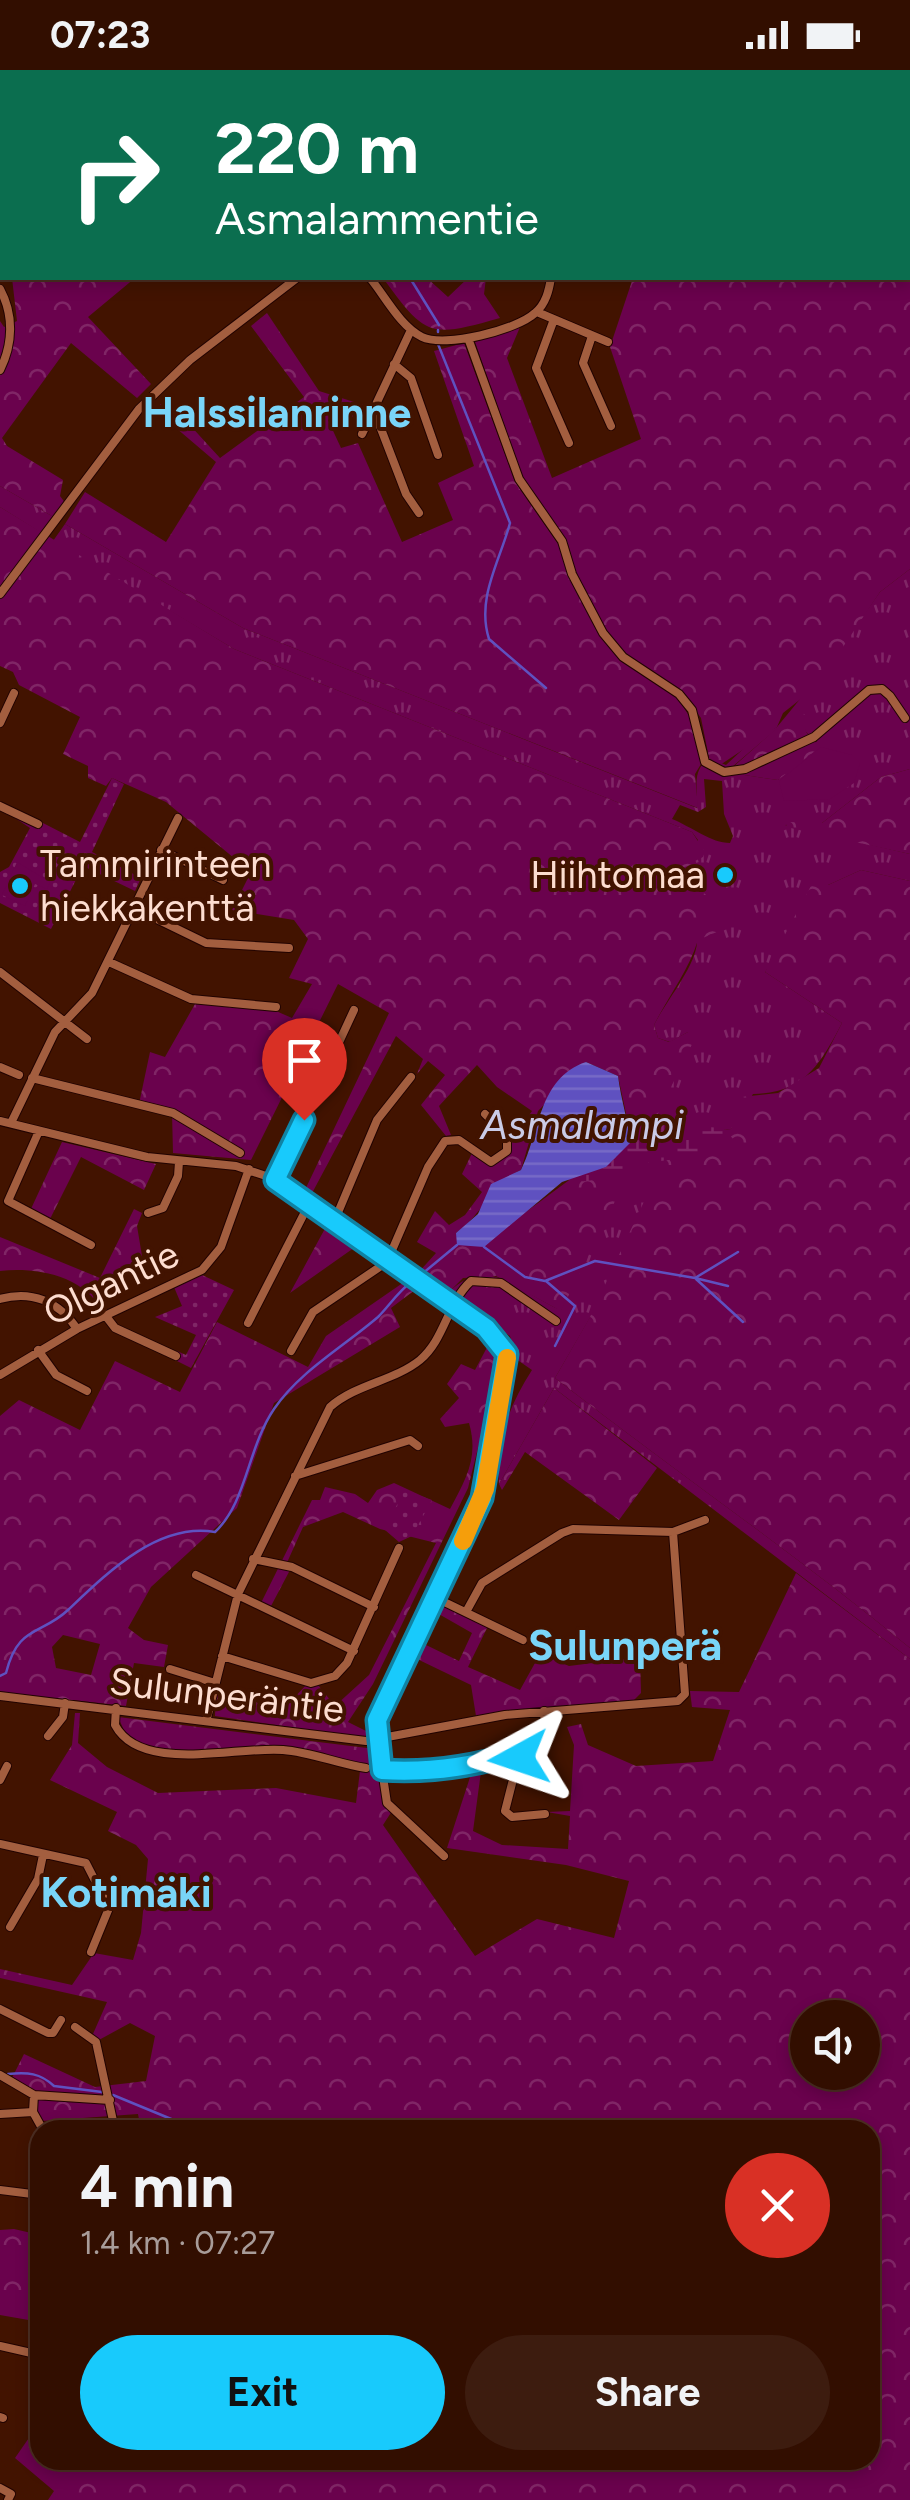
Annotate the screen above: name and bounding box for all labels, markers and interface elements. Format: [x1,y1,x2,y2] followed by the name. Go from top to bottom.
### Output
[50,12,150,58] text: 07:23
[215,106,419,191] text: 220 m
[50,110,180,240] icon: right
[215,191,539,245] text: Asmalammentie
[143,387,411,438] district label: Halssilanrinne
[40,841,271,931] place label: Tammirinteen hiekkakenttä
[530,852,705,898] place label: Hiihtomaa
[714,864,736,886] marker: Hiihtomaa
[9,875,31,897] marker: Tammirinteen hiekkakenttä
[262,1018,347,1121] pin
[277,1033,332,1088] icon: arrive
[479,1101,684,1149] water label: Asmalampi
[36,1231,186,1335] street label: Olgantie
[528,1620,722,1671] district label: Sulunperä
[107,1658,347,1732] street label: Sulunperäntie
[467,1706,571,1810] position arrow
[40,1867,212,1918] district label: Kotimäki
[790,2000,880,2090] map controls
[790,2000,880,2090] button: sound
[80,2150,234,2222] text: 4 min
[725,2153,830,2258] button: close
[80,2224,275,2262] text: 1.4 km · 07:27
[80,2335,445,2450] button: Exit
[465,2335,830,2450] button: Share

